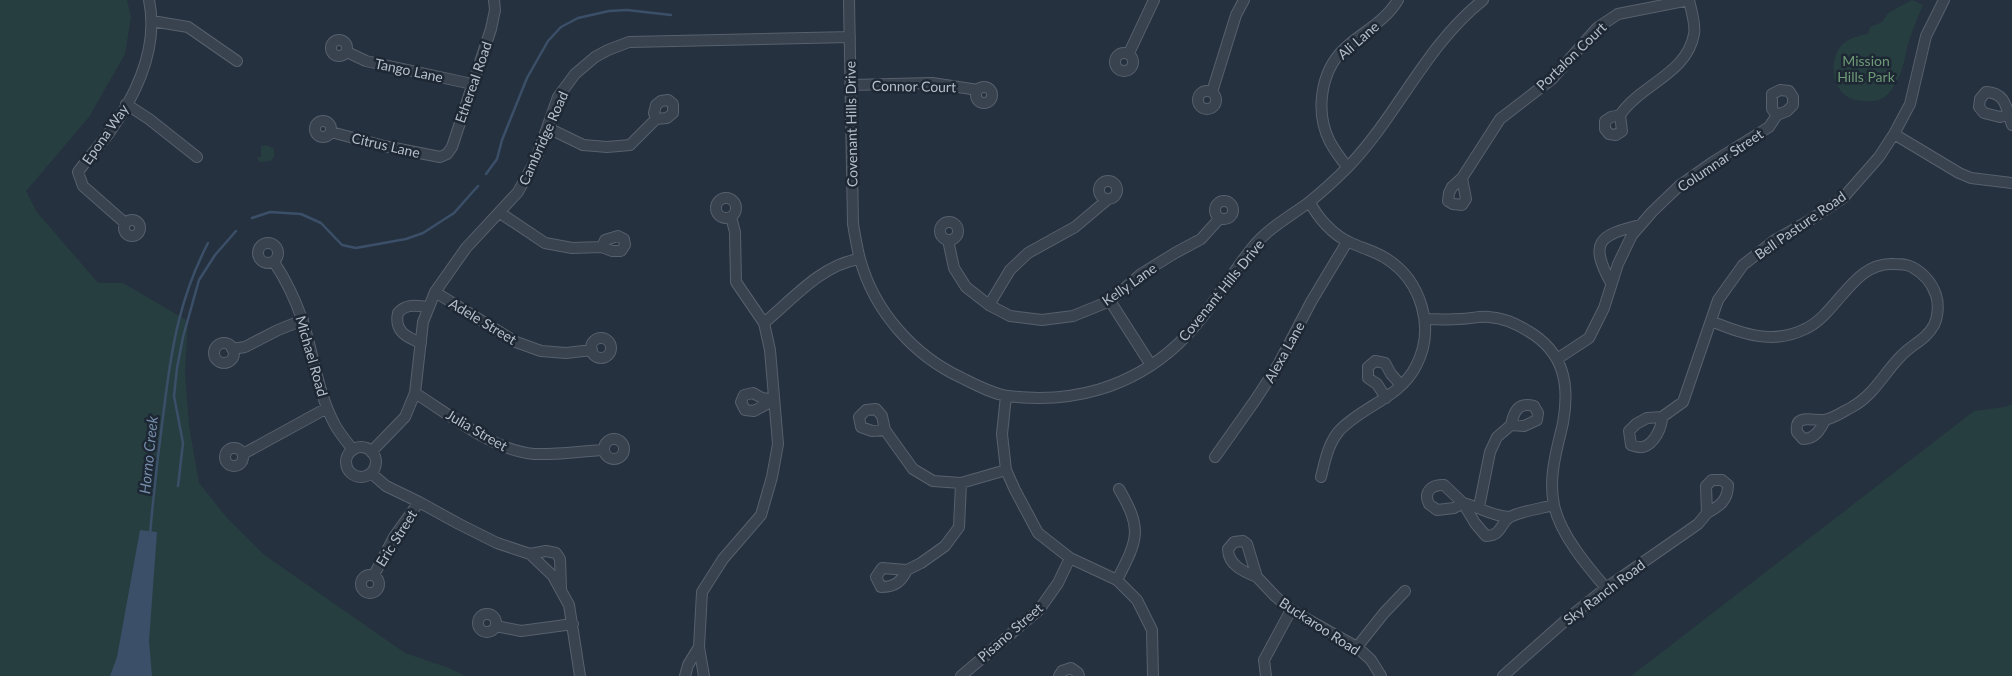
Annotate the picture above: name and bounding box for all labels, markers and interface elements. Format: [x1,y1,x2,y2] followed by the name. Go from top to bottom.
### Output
[1334,17,1382,63] street label: Ali Lane
[1532,18,1610,94] street label: Portalon Court
[451,39,495,125] street label: Ethereal Road
[1837,52,1896,85] park label: Mission Hills Park
[373,54,445,86] street label: Tango Lane
[841,61,861,187] street label: Covenant Hills Drive
[872,77,956,95] street label: Connor Court
[515,88,571,188] street label: Cambridge Road
[78,100,132,167] street label: Epona Way
[1674,125,1766,195] street label: Columnar Street
[350,129,422,161] street label: Citrus Lane
[1751,187,1849,263] street label: Bell Pasture Road
[1175,236,1267,344] street label: Covenant Hills Drive
[1099,259,1159,309] street label: Kelly Lane
[446,294,520,348] street label: Adele Street
[292,314,332,398] street label: Michael Road
[1260,319,1308,385] street label: Alexa Lane
[443,406,511,454] street label: Julia Street
[135,414,161,495] water label: Horno Creek
[372,507,420,569] street label: Eric Street
[1560,556,1648,628] street label: Sky Ranch Road
[1276,594,1364,658] street label: Buckaroo Road
[974,599,1046,665] street label: Pisano Street

